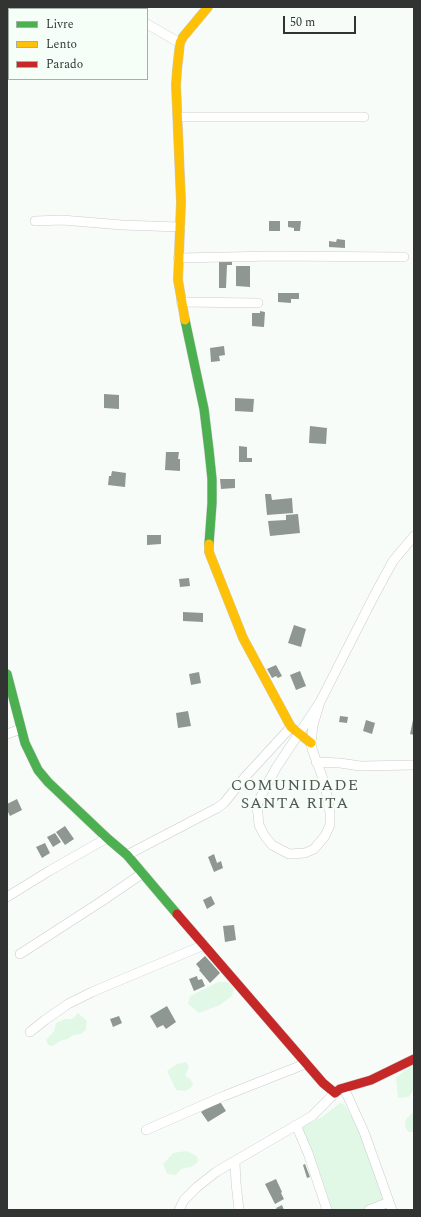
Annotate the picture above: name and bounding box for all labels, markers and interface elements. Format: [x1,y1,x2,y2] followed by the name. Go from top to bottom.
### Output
[8,8,148,80] legend
[285,8,358,34] scale bar
[290,13,315,32] text: 50 m
[46,15,74,34] text: Livre
[46,35,77,54] text: Lento
[46,55,83,74] text: Parado
[231,777,359,815] district label: COMUNIDADE SANTA RITA

